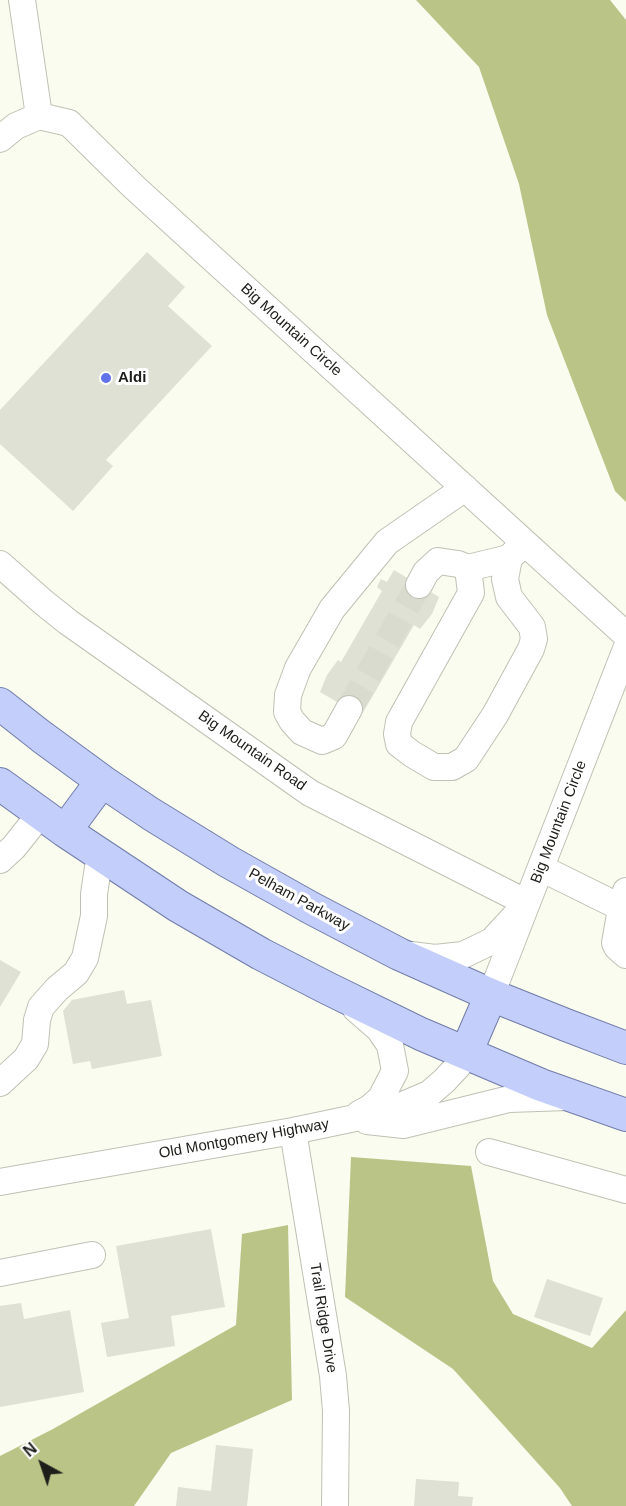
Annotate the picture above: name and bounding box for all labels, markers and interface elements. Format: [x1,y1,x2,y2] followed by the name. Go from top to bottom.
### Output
[237,280,345,380] street label: Big Mountain Circle
[118,369,146,387] place label: Aldi
[99,371,113,385] marker: Aldi
[195,707,309,795] street label: Big Mountain Road
[527,758,591,886] street label: Big Mountain Circle
[245,865,353,935] street label: Pelham Parkway
[157,1115,331,1163] street label: Old Montgomery Highway
[305,1262,341,1374] street label: Trail Ridge Drive
[12,1434,72,1494] north arrow
[20,1440,40,1460] text: N

